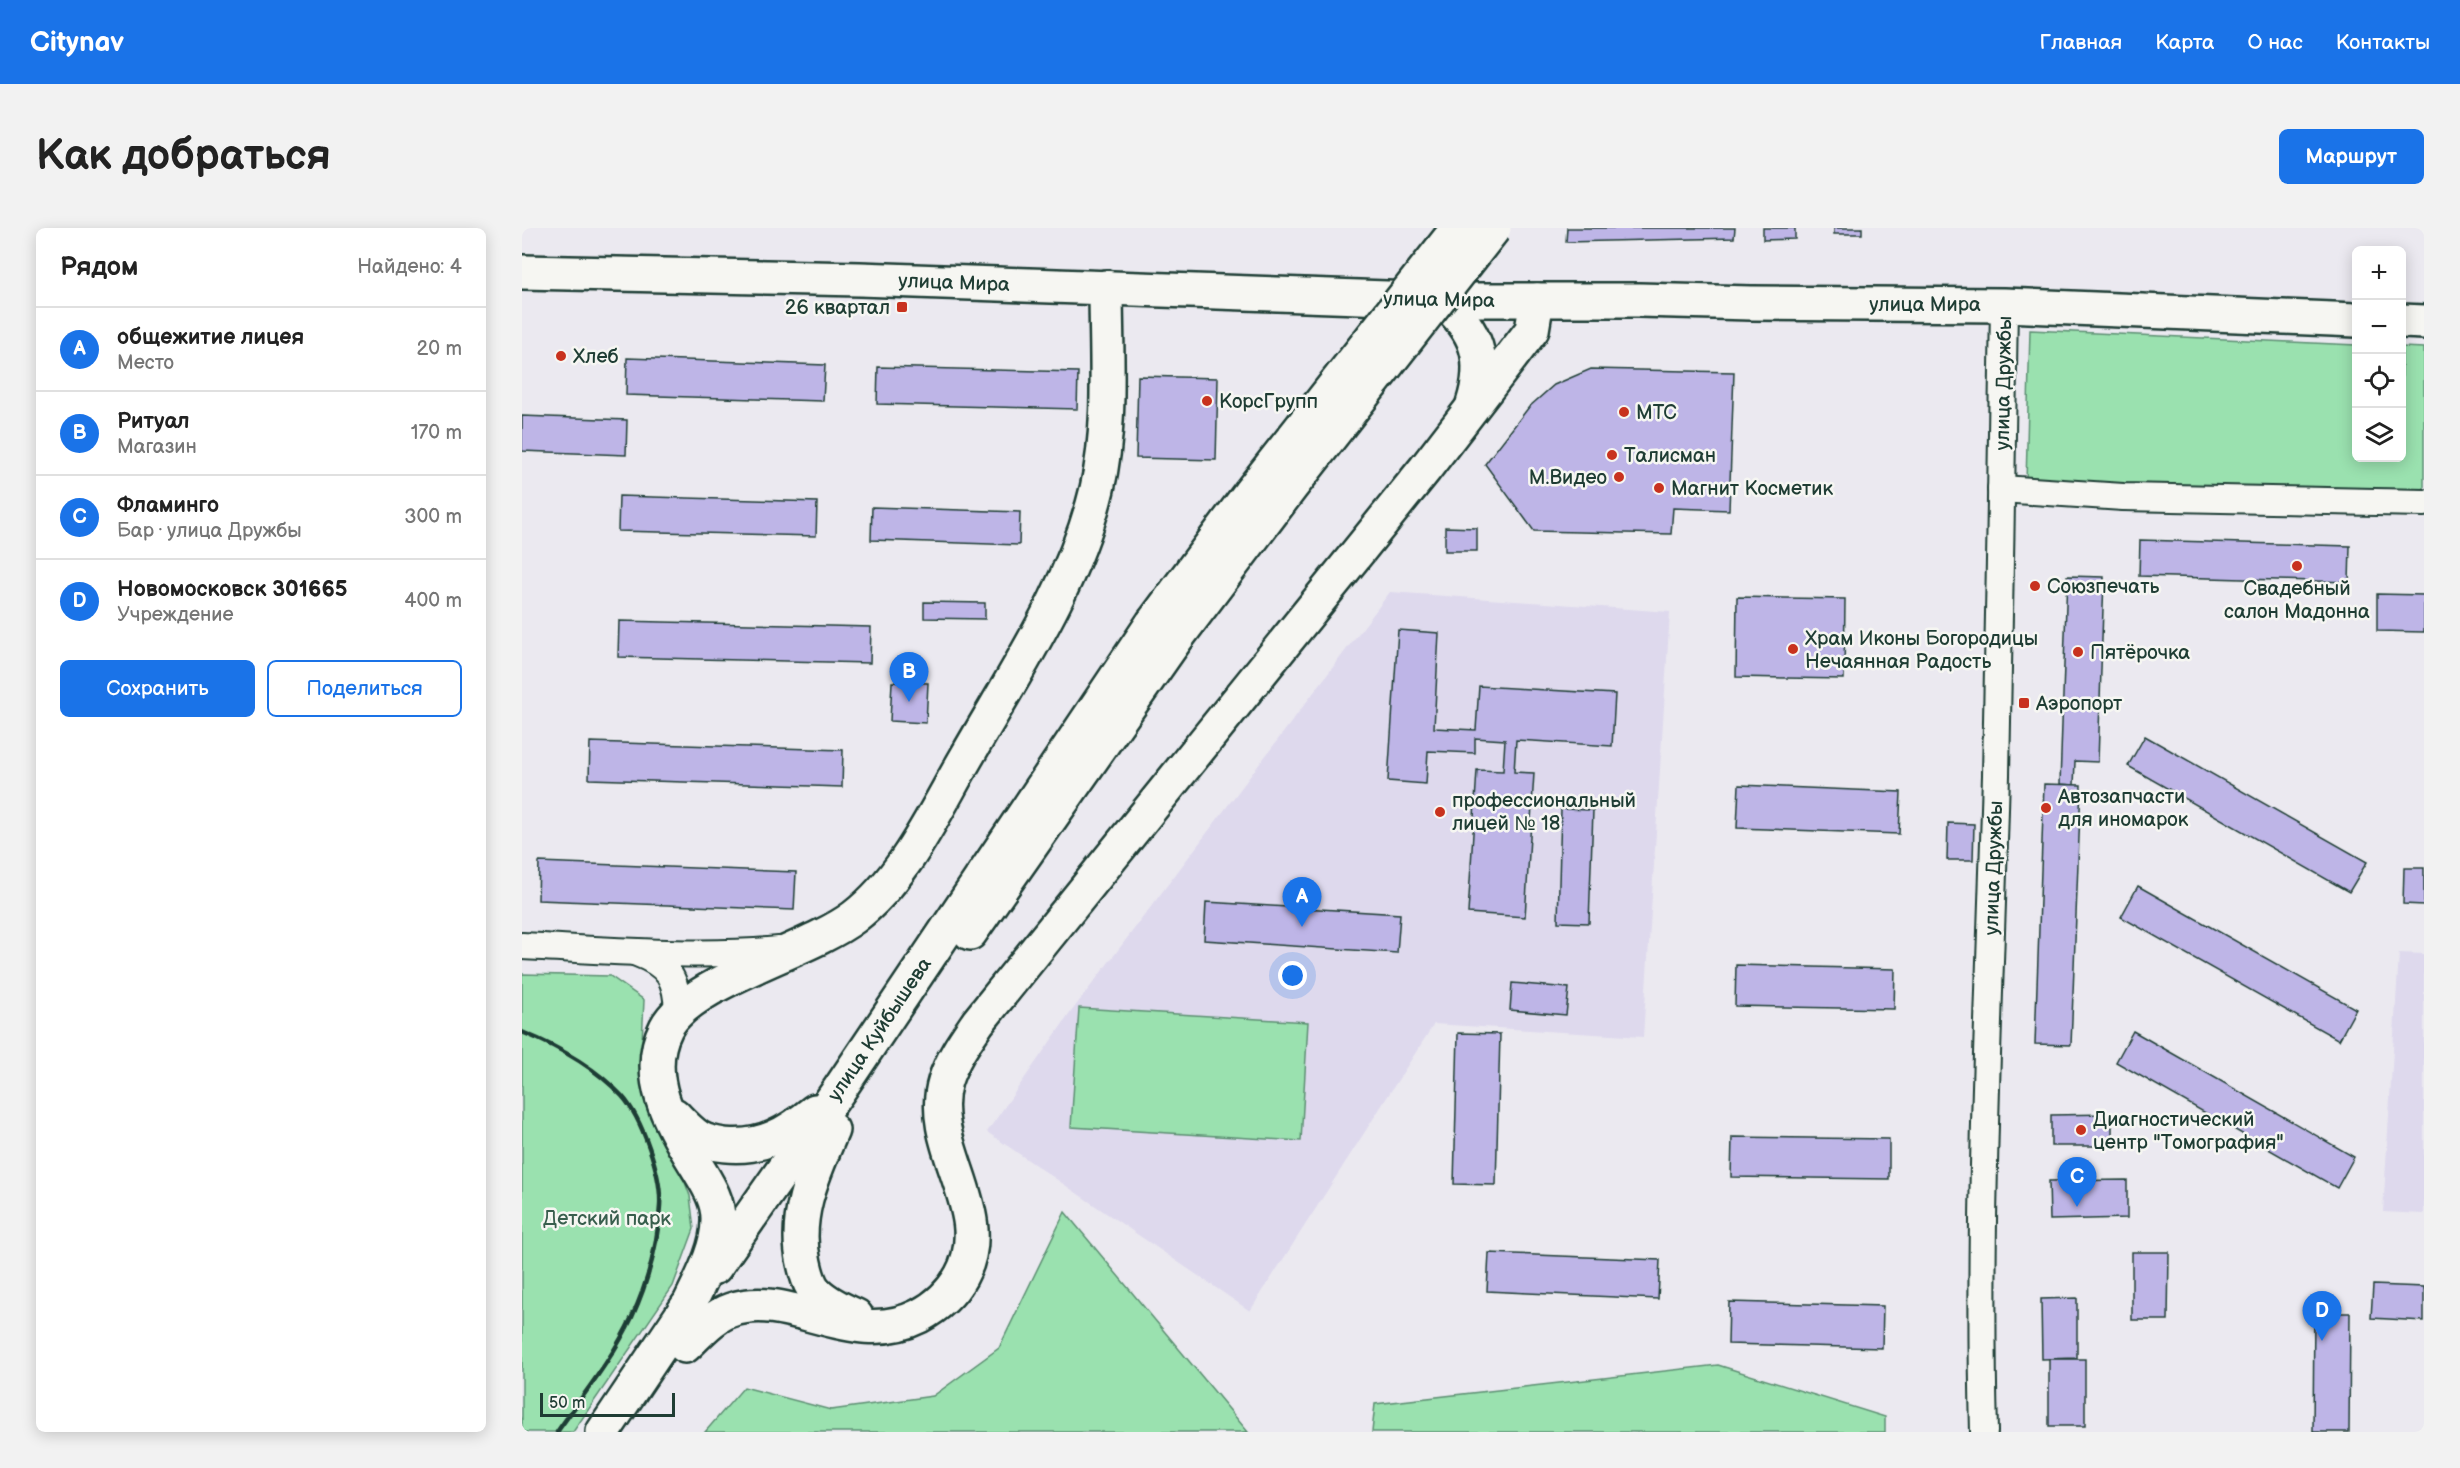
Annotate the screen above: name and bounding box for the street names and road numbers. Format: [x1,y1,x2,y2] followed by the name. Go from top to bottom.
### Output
[898,269,1010,297] street label: улица Мира
[1383,287,1495,313] street label: улица Мира
[1869,293,1981,317] street label: улица Мира
[1991,315,2017,451] street label: улица Дружбы
[1980,800,2008,936] street label: улица Дружбы
[823,953,937,1106] street label: улица Куйбышева

